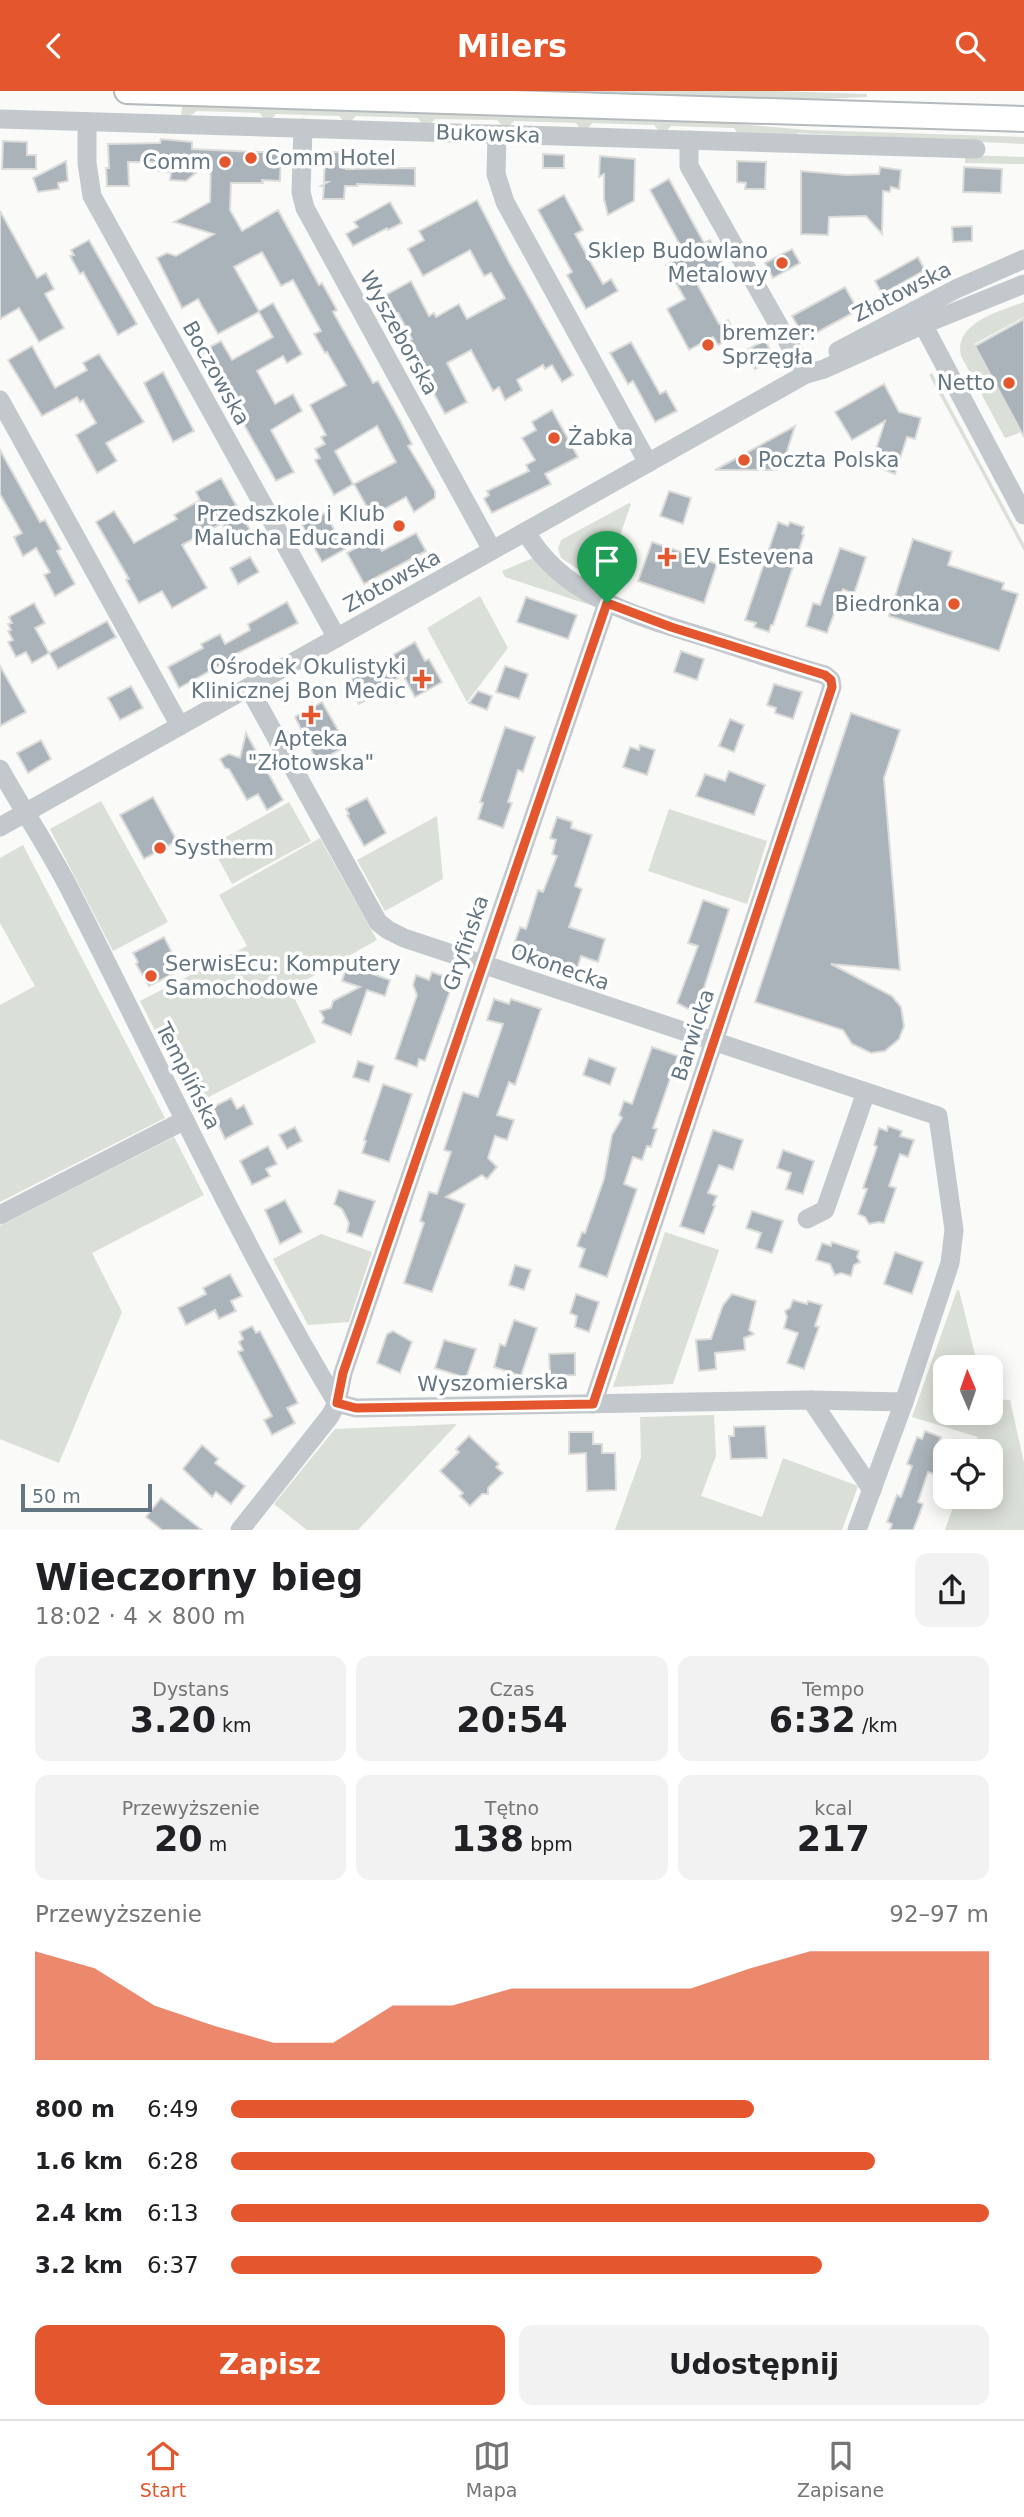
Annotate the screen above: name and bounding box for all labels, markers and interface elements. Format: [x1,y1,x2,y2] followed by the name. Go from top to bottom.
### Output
[35,27,73,65] icon: back
[457,27,567,65] text: Milers
[951,27,989,65] icon: search
[435,120,541,148] street label: Bukowska
[265,146,396,170] place label: Comm Hotel
[143,150,211,174] place label: Comm
[243,150,259,166] marker: Comm Hotel
[217,154,233,170] marker: Comm
[588,239,768,287] place label: Sklep Budowlano Metalowy
[774,255,790,271] marker: Sklep Budowlano Metalowy
[849,257,955,327] street label: Złotowska
[355,267,443,399] street label: Wyszeborska
[178,317,254,429] street label: Boczowska
[722,321,816,369] place label: bremzer: Sprzęgła
[700,337,716,353] marker: bremzer: Sprzęgła
[937,371,995,395] place label: Netto
[1001,375,1017,391] marker: Netto
[568,425,633,450] place label: Żabka
[546,430,562,446] marker: Żabka
[758,448,899,472] place label: Poczta Polska
[736,452,752,468] marker: Poczta Polska
[194,502,385,550] place label: Przedszkole i Klub Malucha Educandi
[391,518,407,534] marker: Przedszkole i Klub Malucha Educandi
[577,531,637,603] pin
[588,542,626,580] icon: arrive
[339,545,445,617] street label: Złotowska
[683,545,814,569] place label: EV Estevena
[657,547,677,567] marker: EV Estevena
[835,592,940,616] place label: Biedronka
[946,596,962,612] marker: Biedronka
[191,655,406,703] place label: Ośrodek Okulistyki Klinicznej Bon Medic
[412,669,432,689] marker: Ośrodek Okulistyki Klinicznej Bon Medic
[303,707,319,723] marker: Apteka "Złotowska"
[248,727,374,775] place label: Apteka "Złotowska"
[174,836,274,860] place label: Systherm
[152,840,168,856] marker: Systherm
[438,892,494,994] street label: Gryfińska
[507,939,613,995] street label: Okonecka
[165,952,401,1000] place label: SerwisEcu: Komputery Samochodowe
[143,968,159,984] marker: SerwisEcu: Komputery Samochodowe
[667,986,719,1084] street label: Barwicka
[150,1018,225,1133] street label: Templińska
[933,1355,1003,1425] north arrow
[933,1355,1003,1509] map controls
[417,1370,569,1396] street label: Wyszomierska
[933,1439,1003,1509] button: locate
[21,1481,152,1513] scale bar
[32,1485,81,1507] text: 50 m
[915,1553,989,1627] button: share
[35,1555,363,1599] text: Wieczorny bieg
[35,1603,245,1629] text: 18:02 · 4 × 800 m
[152,1678,229,1700] text: Dystans
[490,1678,534,1700] text: Czas
[802,1678,864,1700] text: Tempo
[130,1700,216,1740] text: 3.20
[456,1700,568,1740] text: 20:54
[769,1700,856,1740] text: 6:32
[216,1714,252,1736] text: km
[856,1714,898,1736] text: /km
[122,1797,260,1819] text: Przewyższenie
[485,1797,539,1819] text: Tętno
[814,1797,853,1819] text: kcal
[154,1819,203,1859] text: 20
[451,1819,524,1859] text: 138
[797,1819,870,1859] text: 217
[203,1833,227,1855] text: m
[524,1833,573,1855] text: bpm
[35,1901,202,1927] text: Przewyższenie
[889,1901,989,1927] text: 92–97 m
[35,2096,115,2122] text: 800 m
[147,2096,199,2122] text: 6:49
[35,2148,123,2174] text: 1.6 km
[147,2148,199,2174] text: 6:28
[35,2200,123,2226] text: 2.4 km
[147,2200,199,2226] text: 6:13
[35,2252,123,2278] text: 3.2 km
[147,2252,199,2278] text: 6:37
[35,2325,505,2405] button: Zapisz
[519,2325,989,2405] button: Udostępnij
[140,2437,186,2501] tab: Start
[466,2437,517,2501] tab: Mapa
[797,2437,884,2501] tab: Zapisane

